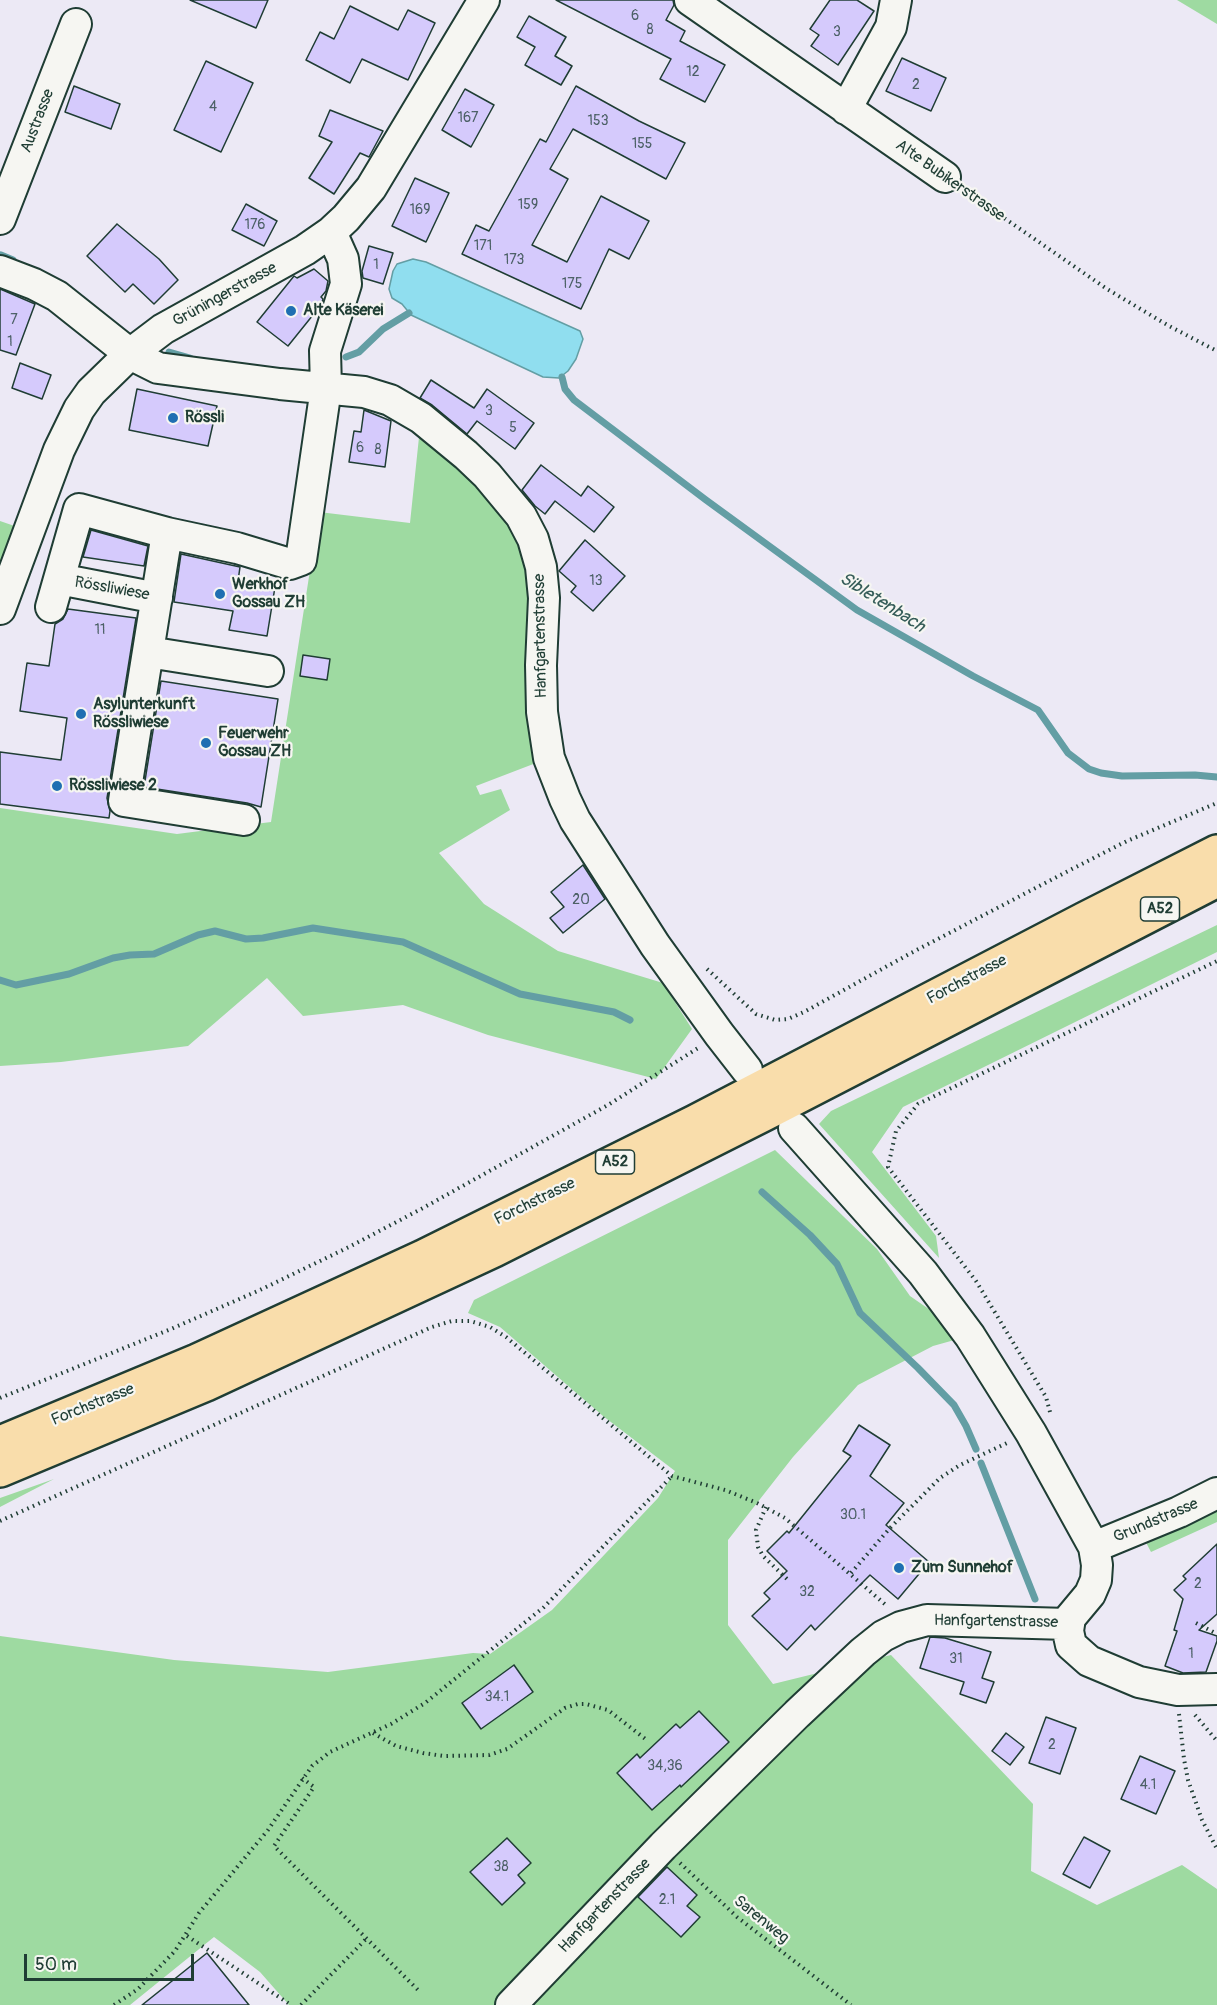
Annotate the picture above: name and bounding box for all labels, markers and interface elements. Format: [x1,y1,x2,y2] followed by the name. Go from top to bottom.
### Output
[631,8,639,24] house number: 6
[646,22,654,38] house number: 8
[833,24,841,40] house number: 3
[686,64,700,80] house number: 12
[912,77,920,93] house number: 2
[17,86,59,156] street label: Austrasse
[209,99,217,115] house number: 4
[458,110,478,126] house number: 167
[588,113,608,129] house number: 153
[632,136,652,152] house number: 155
[892,136,1008,226] street label: Alte Bubikerstrasse
[518,197,538,213] house number: 159
[410,202,430,218] house number: 169
[244,217,266,233] house number: 176
[474,238,492,254] house number: 171
[504,252,524,268] house number: 173
[373,257,379,273] house number: 1
[170,258,280,332] street label: Grüningerstrasse
[562,276,582,292] house number: 175
[303,301,383,321] place label: Alte Käserei
[284,304,298,318] marker: Alte Käserei
[10,312,18,328] house number: 7
[7,334,13,350] house number: 1
[485,403,493,419] house number: 3
[185,408,224,428] place label: Rössli
[166,411,180,425] marker: Rössli
[509,420,517,436] house number: 5
[356,440,364,456] house number: 6
[374,442,382,458] house number: 8
[835,568,929,638] water label: Sibletenbach
[73,573,151,605] street label: Rössliwiese
[589,573,603,589] house number: 13
[530,574,552,698] street label: Hanfgartenstrasse
[232,575,305,613] place label: Werkhof Gossau ZH
[213,587,227,601] marker: Werkhof Gossau ZH
[95,622,105,638] house number: 11
[93,695,195,733] place label: Asylunterkunft Rössliwiese
[74,707,88,721] marker: Asylunterkunft Rössliwiese
[218,724,291,762] place label: Feuerwehr Gossau ZH
[199,736,213,750] marker: Feuerwehr Gossau ZH
[69,776,157,796] place label: Rössliwiese 2
[50,779,64,793] marker: Rössliwiese 2
[572,892,590,908] house number: 20
[1140,897,1180,921] road number: A52
[924,951,1010,1009] street label: Forchstrasse
[596,1150,634,1174] road number: A52
[491,1174,579,1230] street label: Forchstrasse
[49,1380,137,1430] street label: Forchstrasse
[1111,1495,1201,1547] street label: Grundstrasse
[840,1507,866,1523] house number: 30.1
[911,1558,1013,1578] place label: Zum Sunnehof
[892,1561,906,1575] marker: Zum Sunnehof
[1194,1576,1202,1592] house number: 2
[799,1584,815,1600] house number: 32
[934,1611,1058,1633] street label: Hanfgartenstrasse
[1188,1646,1194,1662] house number: 1
[949,1651,963,1667] house number: 31
[485,1689,509,1705] house number: 34.1
[1048,1737,1056,1753] house number: 2
[647,1758,683,1774] house number: 34,36
[1140,1777,1156,1793] house number: 4.1
[555,1855,655,1957] street label: Hanfgartenstrasse
[494,1859,508,1875] house number: 38
[659,1892,675,1908] house number: 2.1
[729,1892,793,1948] street label: Sarenweg
[27,1942,196,1980] scale bar
[35,1953,77,1976] text: 50 m

